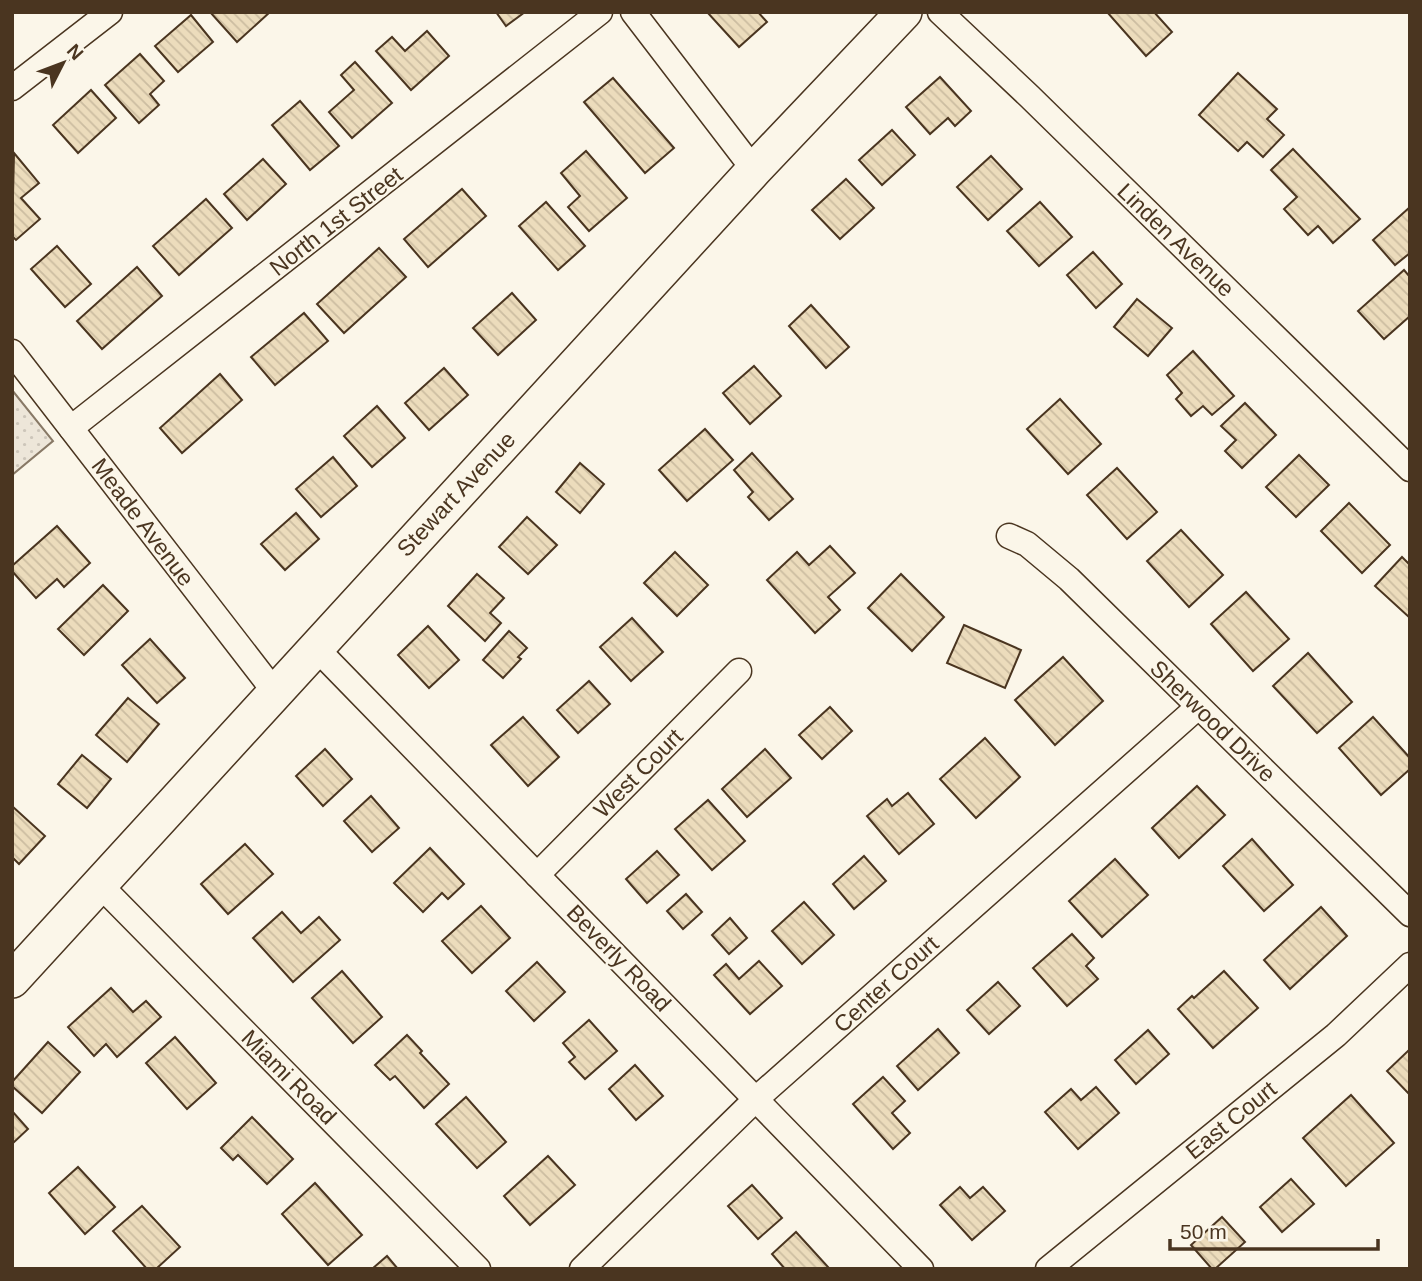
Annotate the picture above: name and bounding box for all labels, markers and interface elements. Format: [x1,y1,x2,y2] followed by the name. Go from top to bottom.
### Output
[28,28,98,98] north arrow
[63,40,88,64] text: N
[265,161,408,281] street label: North 1st Street
[1112,178,1240,302] street label: Linden Avenue
[392,426,520,562] street label: Stewart Avenue
[87,453,199,591] street label: Meade Avenue
[1145,655,1281,787] street label: Sherwood Drive
[588,723,688,823] street label: West Court
[562,899,676,1017] street label: Beverly Road
[828,930,944,1038] street label: Center Court
[236,1024,342,1130] street label: Miami Road
[1181,1075,1282,1164] street label: East Court
[1170,1208,1378,1252] scale bar
[1180,1220,1227,1243] text: 50 m

